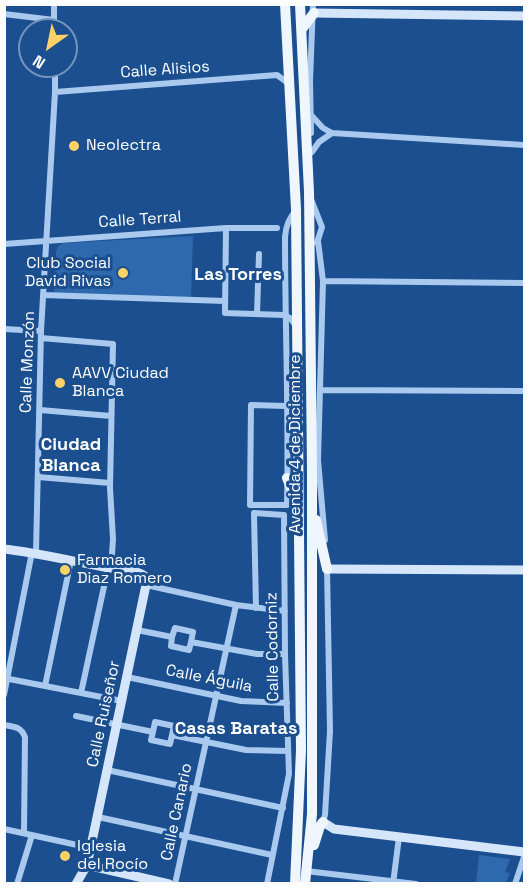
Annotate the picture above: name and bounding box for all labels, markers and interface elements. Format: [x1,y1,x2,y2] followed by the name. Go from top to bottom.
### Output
[18,18,78,78] north arrow
[29,50,49,74] text: N
[120,57,210,83] street label: Calle Alisios
[86,136,161,156] place label: Neolectra
[67,139,81,153] marker: Neolectra
[98,208,182,232] street label: Calle Terral
[25,254,111,292] place label: Club Social David Rivas
[194,264,282,286] district label: Las Torres
[116,266,130,280] marker: Club Social David Rivas
[17,311,39,413] street label: Calle Monzón
[286,354,306,534] street label: Avenida 4 de Diciembre
[72,364,169,402] place label: AAVV Ciudad Blanca
[53,376,67,390] marker: AAVV Ciudad Blanca
[41,434,101,476] district label: Ciudad Blanca
[77,551,172,589] place label: Farmacia Diaz Romero
[58,563,72,577] marker: Farmacia Diaz Romero
[262,592,284,702] street label: Calle Codorniz
[83,659,125,769] street label: Calle Ruiseñor
[164,661,254,697] street label: Calle Águila
[175,718,297,740] district label: Casas Baratas
[157,761,197,863] street label: Calle Canario
[77,837,148,875] place label: Iglesia del Rocío
[58,849,72,863] marker: Iglesia del Rocío

